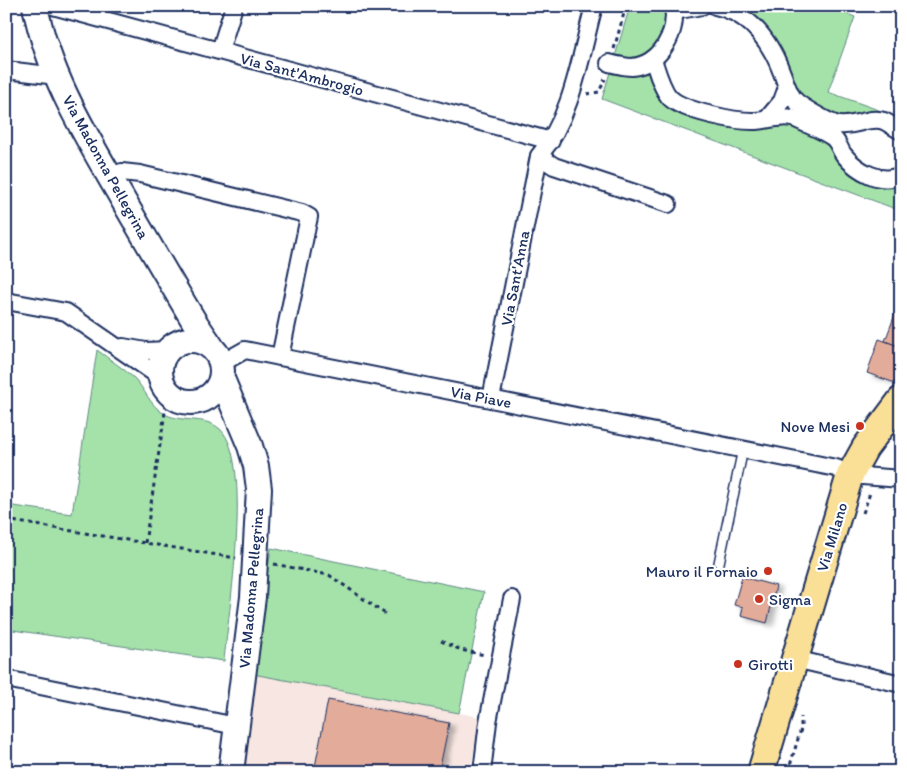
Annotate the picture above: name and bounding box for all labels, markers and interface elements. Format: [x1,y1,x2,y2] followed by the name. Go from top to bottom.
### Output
[238,48,366,100] street label: Via Sant'Ambrogio
[59,92,154,243] street label: Via Madonna Pellegrina
[496,228,534,327] street label: Via Sant'Anna
[449,382,513,412] street label: Via Piave
[781,417,850,436] place label: Nove Mesi
[854,420,866,432] marker: Nove Mesi
[812,500,852,574] street label: Via Milano
[235,506,268,669] street label: Via Madonna Pellegrina
[646,562,758,581] place label: Mauro il Fornaio
[762,565,774,577] marker: Mauro il Fornaio
[769,590,811,609] place label: Sigma
[753,593,765,605] marker: Sigma
[748,655,793,674] place label: Girotti
[732,658,744,670] marker: Girotti

